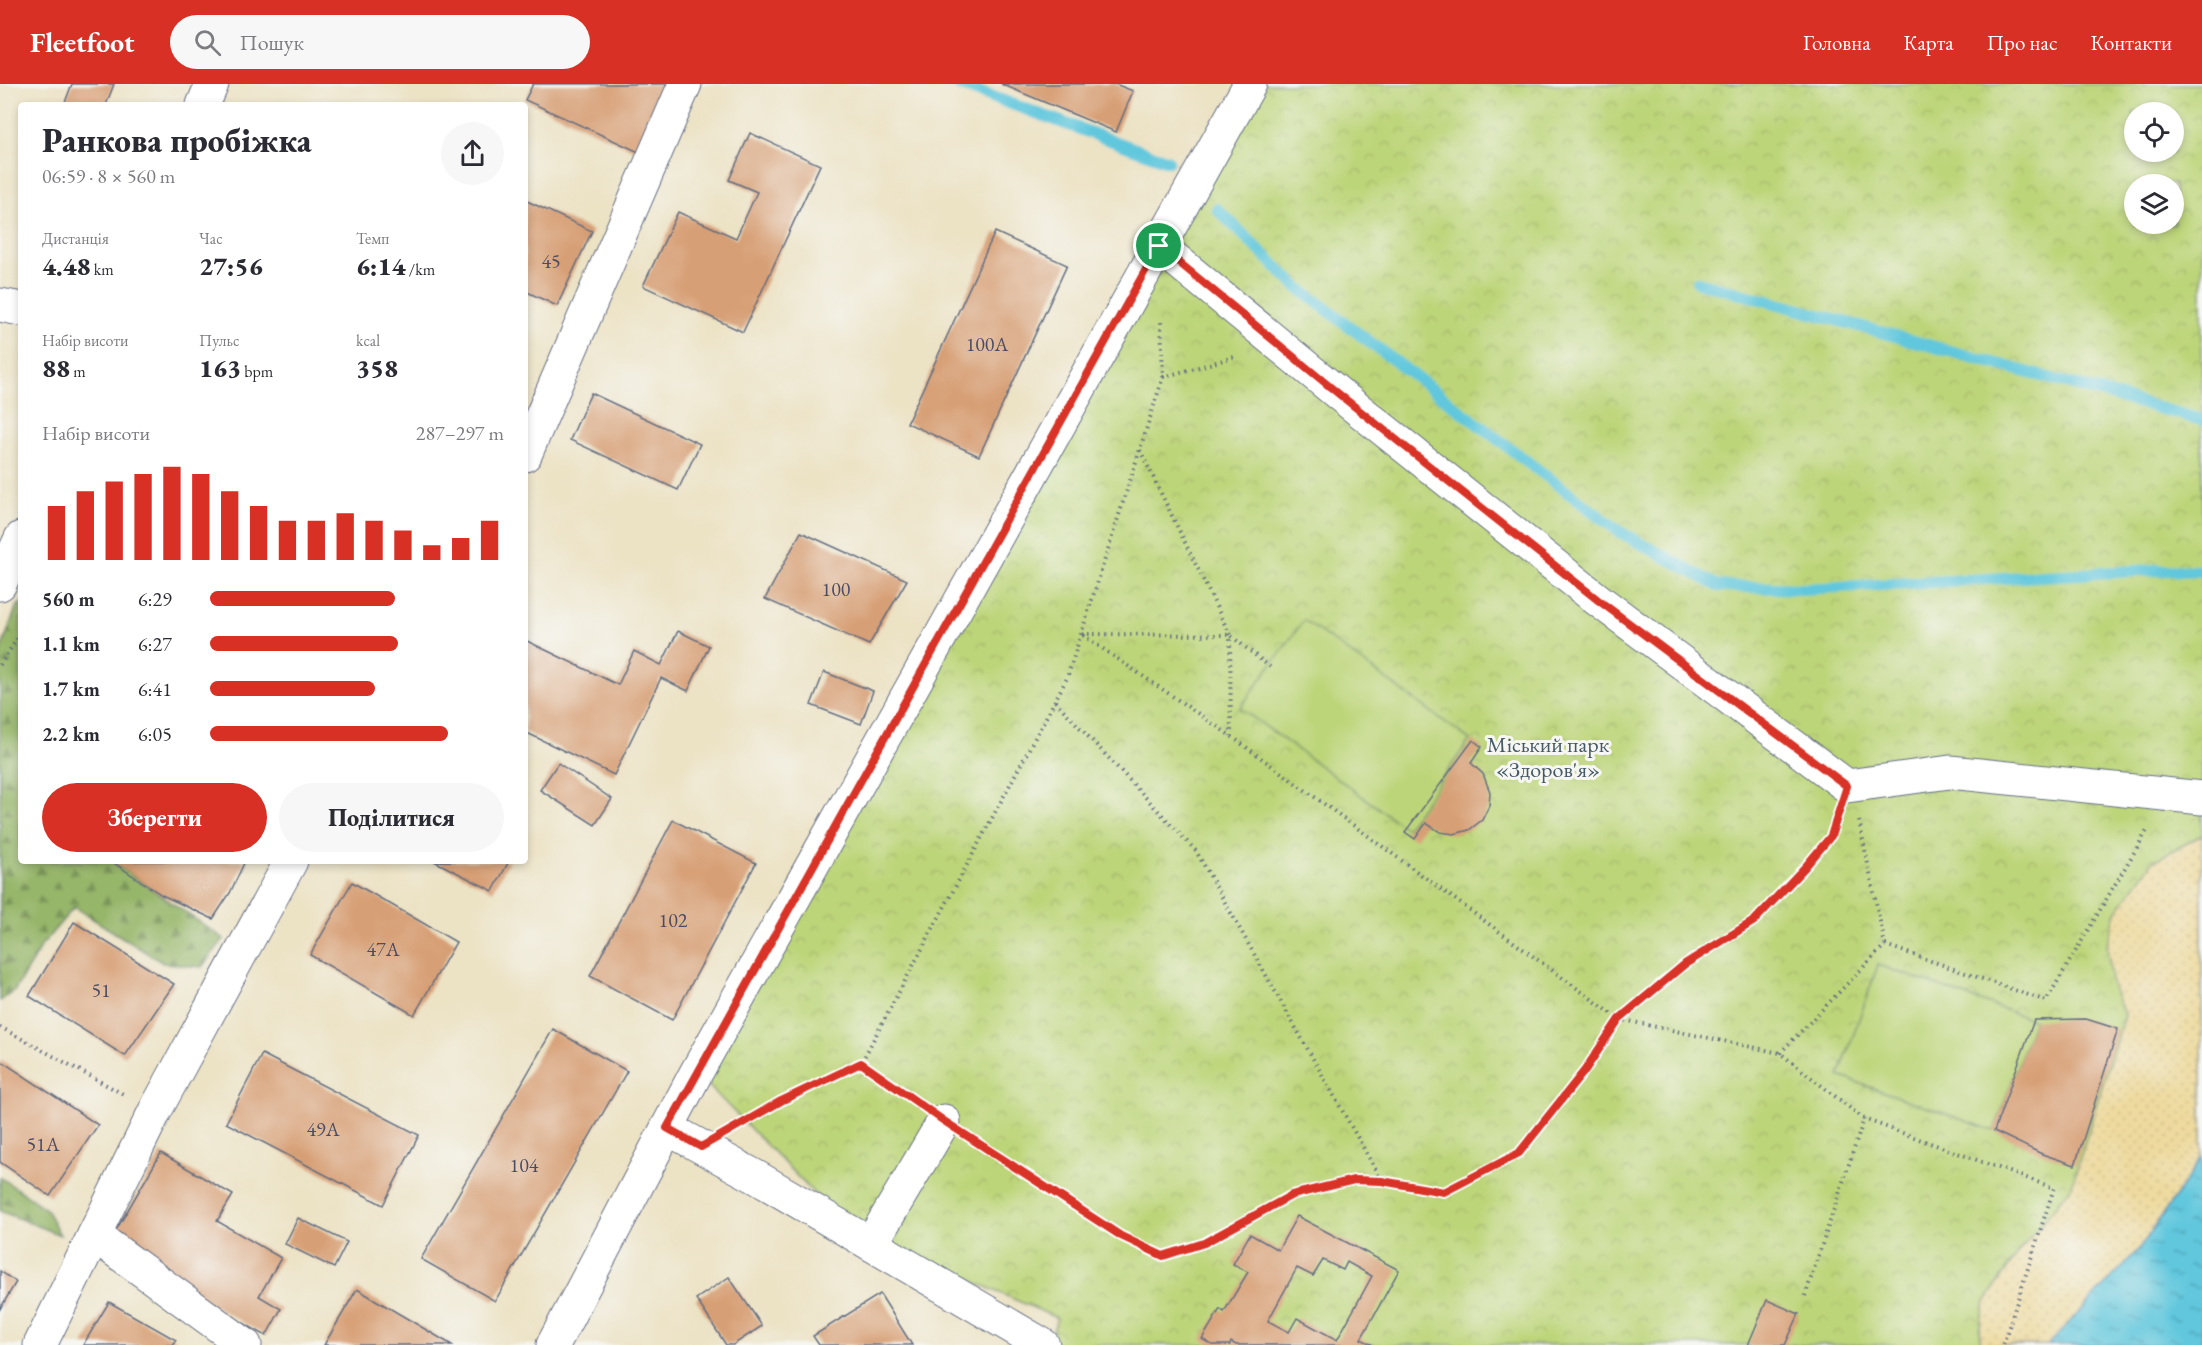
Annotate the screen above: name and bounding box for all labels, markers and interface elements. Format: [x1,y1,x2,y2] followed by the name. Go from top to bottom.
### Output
[170,15,590,69] search box
[30,24,134,60] text: Fleetfoot
[191,26,224,59] icon: search
[239,28,304,57] text: Пошук
[1803,29,1871,56] text: Головна
[1904,29,1954,56] text: Карта
[1987,29,2057,56] text: Про нас
[2090,29,2172,56] text: Контакти
[2124,102,2184,234] map controls
[2124,102,2184,162] button: locate
[42,119,311,162] text: Ранкова пробіжка
[441,122,504,185] button: share
[42,163,175,189] text: 06:59 · 8 × 560 m
[2124,174,2184,234] button: layers
[1133,220,1184,271] pin
[42,228,109,249] text: Дистанція
[199,228,223,249] text: Час
[356,228,389,249] text: Темп
[1142,229,1175,262] icon: arrive
[541,248,561,274] house number: 45
[42,249,91,283] text: 4.48
[199,249,263,283] text: 27:56
[356,249,406,283] text: 6:14
[91,259,114,280] text: km
[406,259,435,280] text: /km
[42,330,128,351] text: Набір висоти
[199,330,240,351] text: Пульс
[356,330,380,351] text: kcal
[966,331,1008,357] house number: 100А
[42,351,70,385] text: 88
[199,351,241,385] text: 163
[356,351,398,385] text: 358
[70,361,86,382] text: m
[241,361,273,382] text: bpm
[42,420,150,446] text: Набір висоти
[416,420,504,446] text: 287–297 m
[822,576,851,602] house number: 100
[42,586,95,612] text: 560 m
[138,586,172,612] text: 6:29
[42,631,100,657] text: 1.1 km
[138,631,172,657] text: 6:27
[42,676,100,702] text: 1.7 km
[138,676,172,702] text: 6:41
[42,721,100,747] text: 2.2 km
[138,721,172,747] text: 6:05
[1487,730,1610,784] park label: Міський парк «Здоров'я»
[42,783,267,852] button: Зберегти
[279,783,504,852] button: Поділитися
[659,907,688,933] house number: 102
[366,936,400,962] house number: 47А
[91,977,111,1003] house number: 51
[306,1116,340,1142] house number: 49А
[26,1131,60,1157] house number: 51А
[510,1152,539,1178] house number: 104

